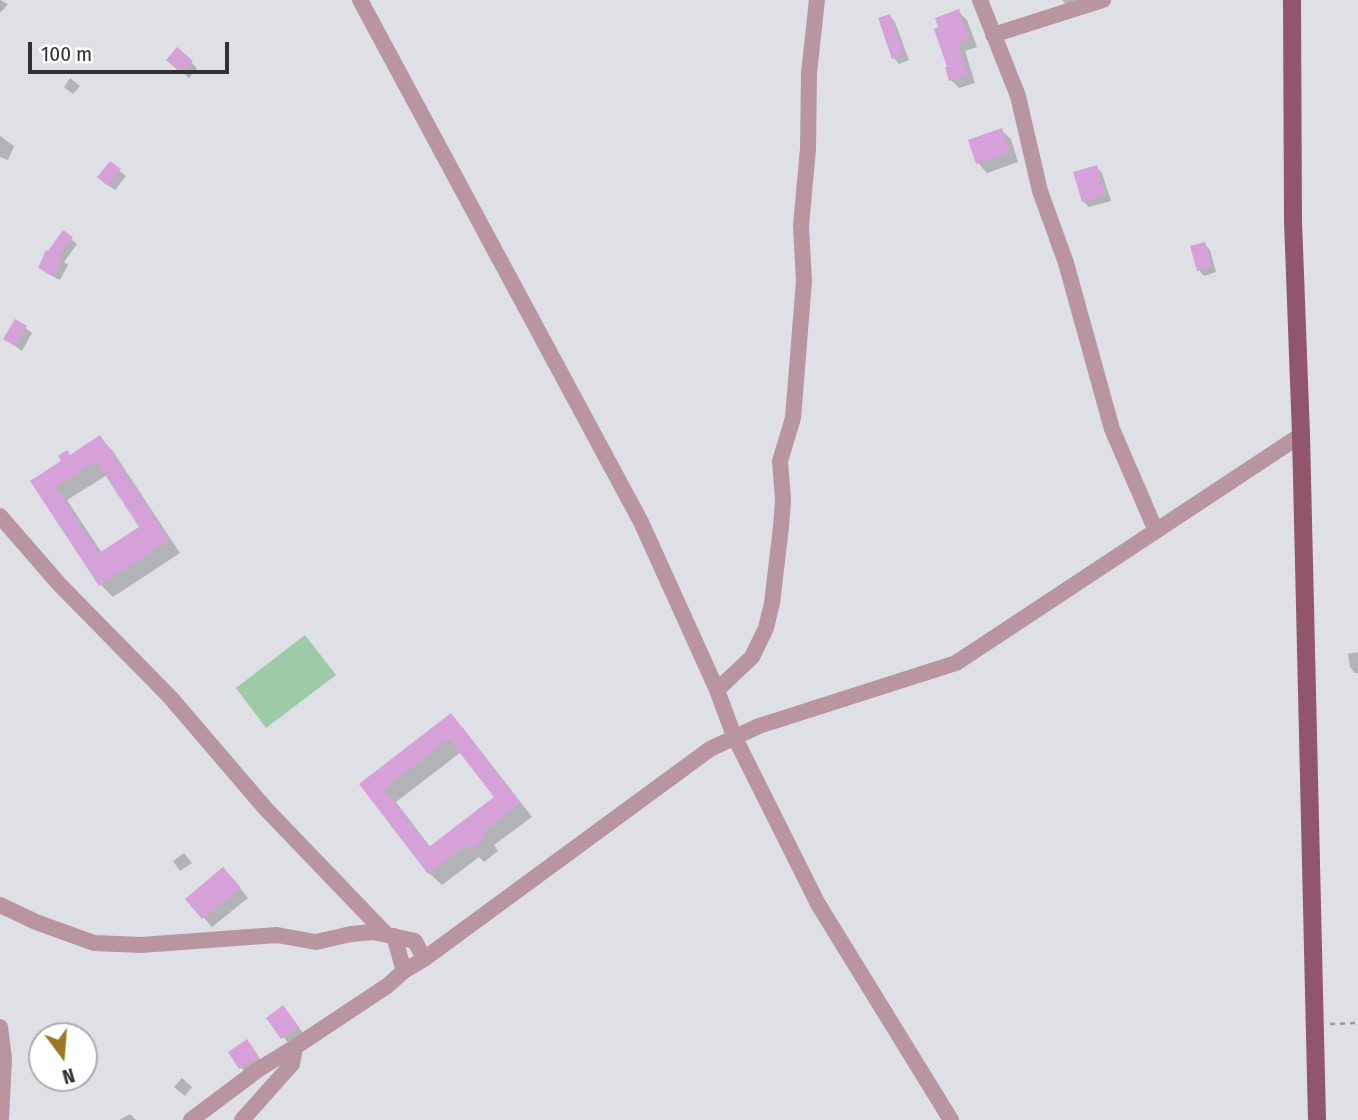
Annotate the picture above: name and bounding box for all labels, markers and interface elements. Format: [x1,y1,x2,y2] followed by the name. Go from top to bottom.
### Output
[32,28,233,72] scale bar
[41,41,92,67] text: 100 m
[28,1022,98,1092] north arrow
[60,1063,77,1088] text: N

